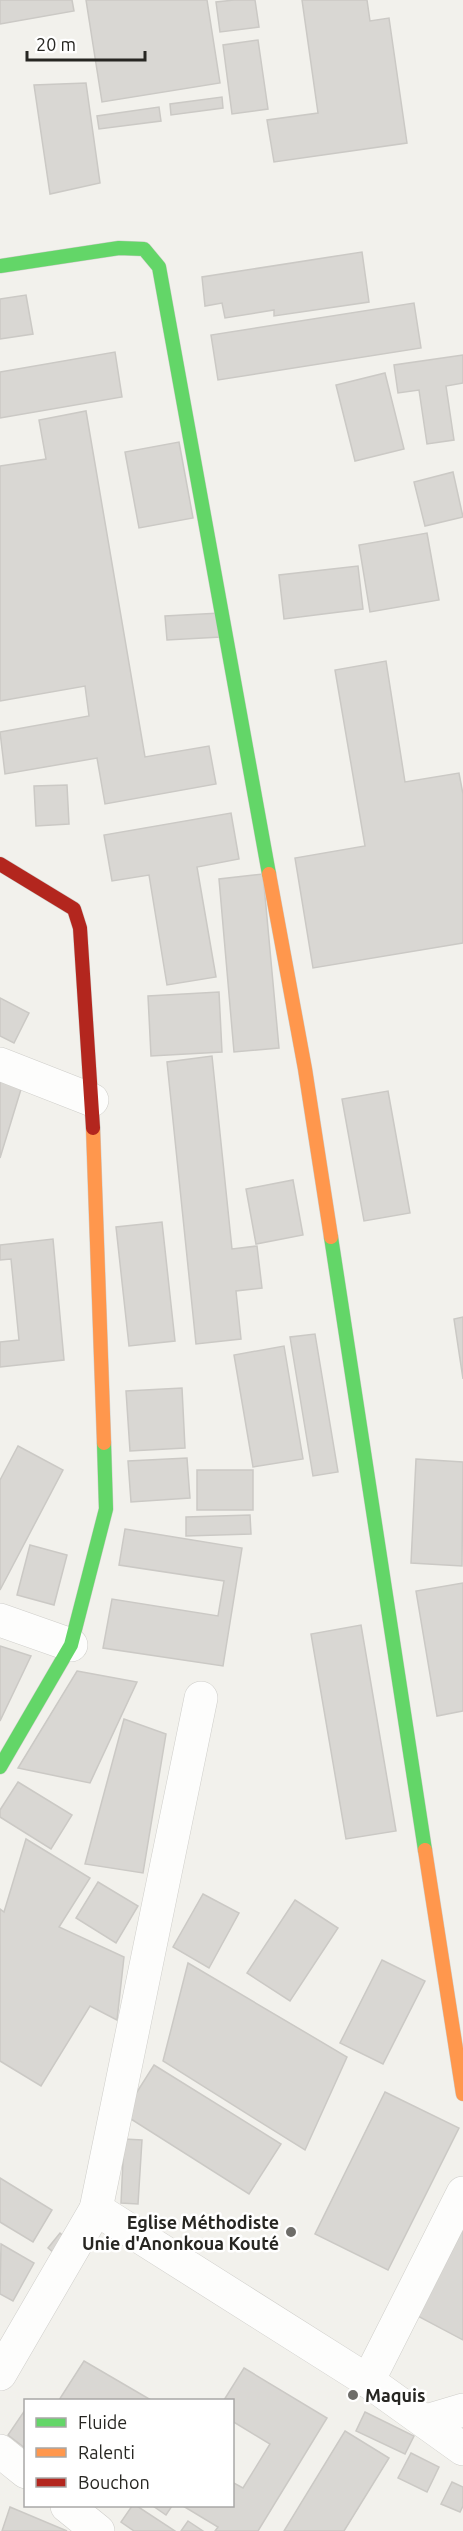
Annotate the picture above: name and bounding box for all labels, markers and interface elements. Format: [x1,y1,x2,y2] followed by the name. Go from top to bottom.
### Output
[27,24,146,62] scale bar
[36,34,76,54] text: 20 m
[82,2212,279,2253] place label: Eglise Méthodiste Unie d'Anonkoua Kouté
[284,2225,298,2239] marker: Eglise Méthodiste Unie d'Anonkoua Kouté
[365,2385,426,2405] place label: Maquis
[346,2388,360,2402] marker: Maquis
[24,2399,234,2507] legend
[78,2412,127,2432] text: Fluide
[78,2442,135,2462] text: Ralenti
[78,2472,150,2492] text: Bouchon

